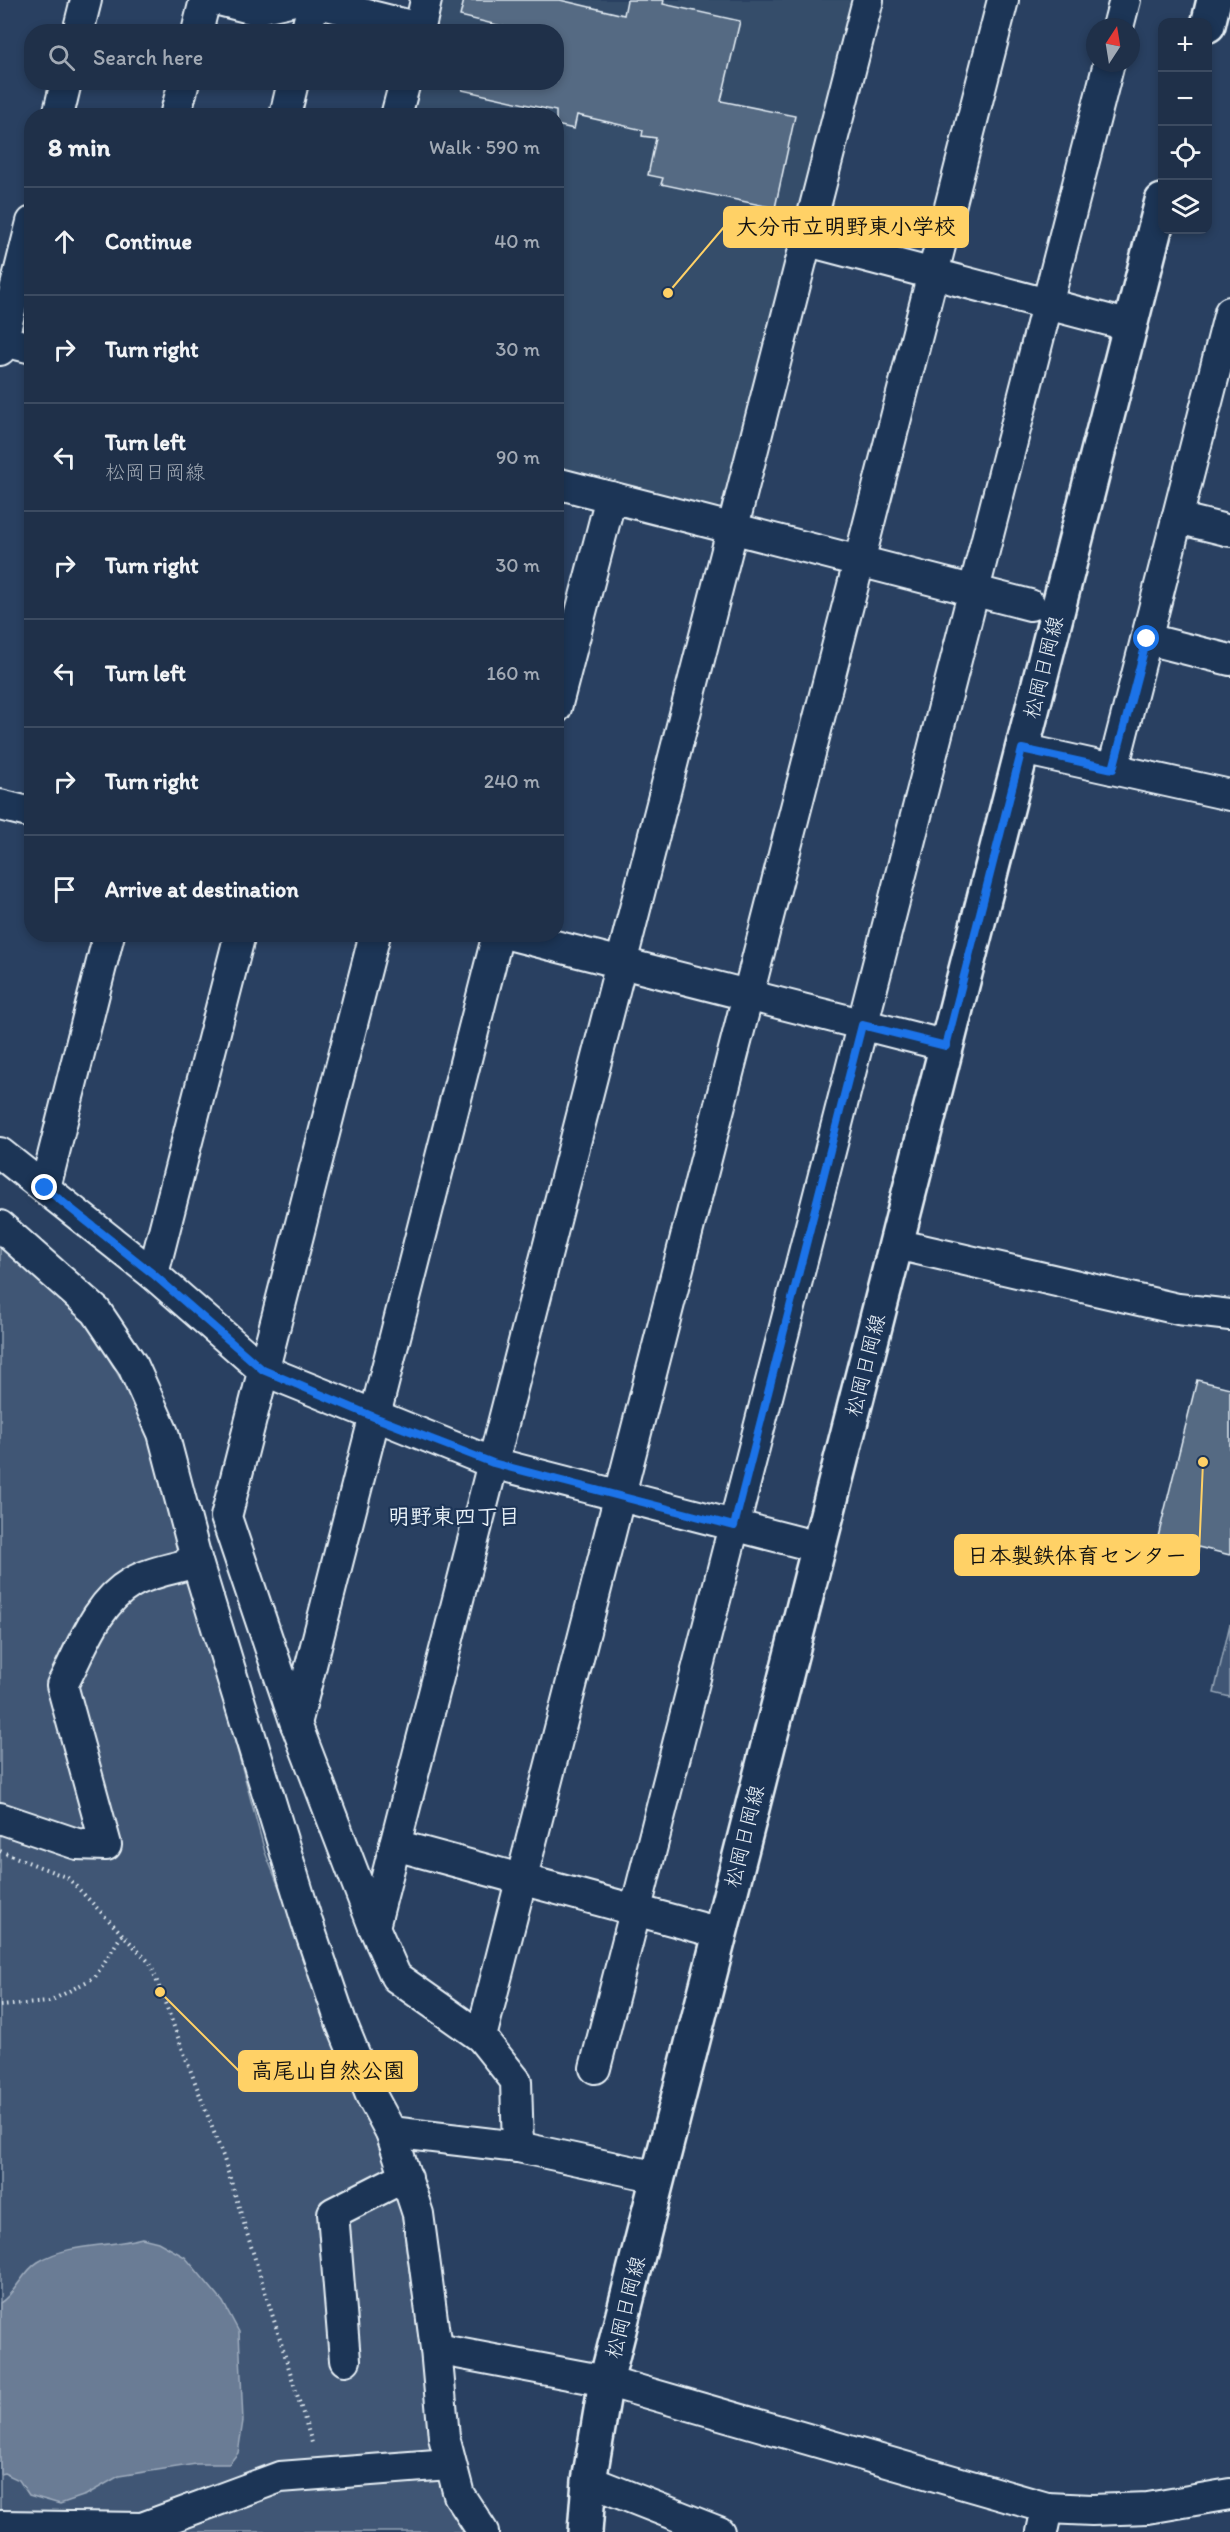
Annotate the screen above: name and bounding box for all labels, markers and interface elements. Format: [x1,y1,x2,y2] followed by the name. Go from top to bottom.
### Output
[1086,18,1140,72] north arrow
[1158,18,1212,234] map controls
[1158,18,1212,72] button: +
[24,24,564,90] search box
[45,41,78,74] icon: search
[93,44,203,71] text: Search here
[1158,72,1212,126] button: −
[1158,126,1212,180] button: locate
[48,131,110,163] text: 8 min
[429,135,540,159] text: Walk · 590 m
[1158,180,1212,234] button: layers
[724,207,968,247] callout: 大分市立明野東小学校
[736,213,956,240] text: 大分市立明野東小学校
[48,225,81,258] icon: ahead
[105,228,192,255] text: Continue
[494,229,540,253] text: 40 m
[48,333,81,366] icon: right
[105,336,199,363] text: Turn right
[495,337,540,361] text: 30 m
[105,429,186,456] text: Turn left
[48,441,81,474] icon: left
[496,445,540,469] text: 90 m
[105,460,205,484] text: 松岡日岡線
[48,549,81,582] icon: right
[105,552,199,579] text: Turn right
[495,553,540,577] text: 30 m
[1018,613,1068,721] street label: 松岡日岡線
[1133,625,1159,651] route start
[48,657,81,690] icon: left
[105,660,186,687] text: Turn left
[487,661,540,685] text: 160 m
[48,765,81,798] icon: right
[105,768,199,795] text: Turn right
[484,769,540,793] text: 240 m
[48,873,81,906] icon: arrive
[105,876,299,903] text: Arrive at destination
[31,1174,57,1200] route end
[840,1311,890,1419] street label: 松岡日岡線
[388,1503,520,1530] district label: 明野東四丁目
[955,1535,1199,1575] callout: 日本製鉄体育センター
[967,1542,1187,1569] text: 日本製鉄体育センター
[719,1782,769,1890] street label: 松岡日岡線
[239,2051,417,2091] callout: 高尾山自然公園
[251,2057,405,2084] text: 高尾山自然公園
[600,2253,650,2361] street label: 松岡日岡線

